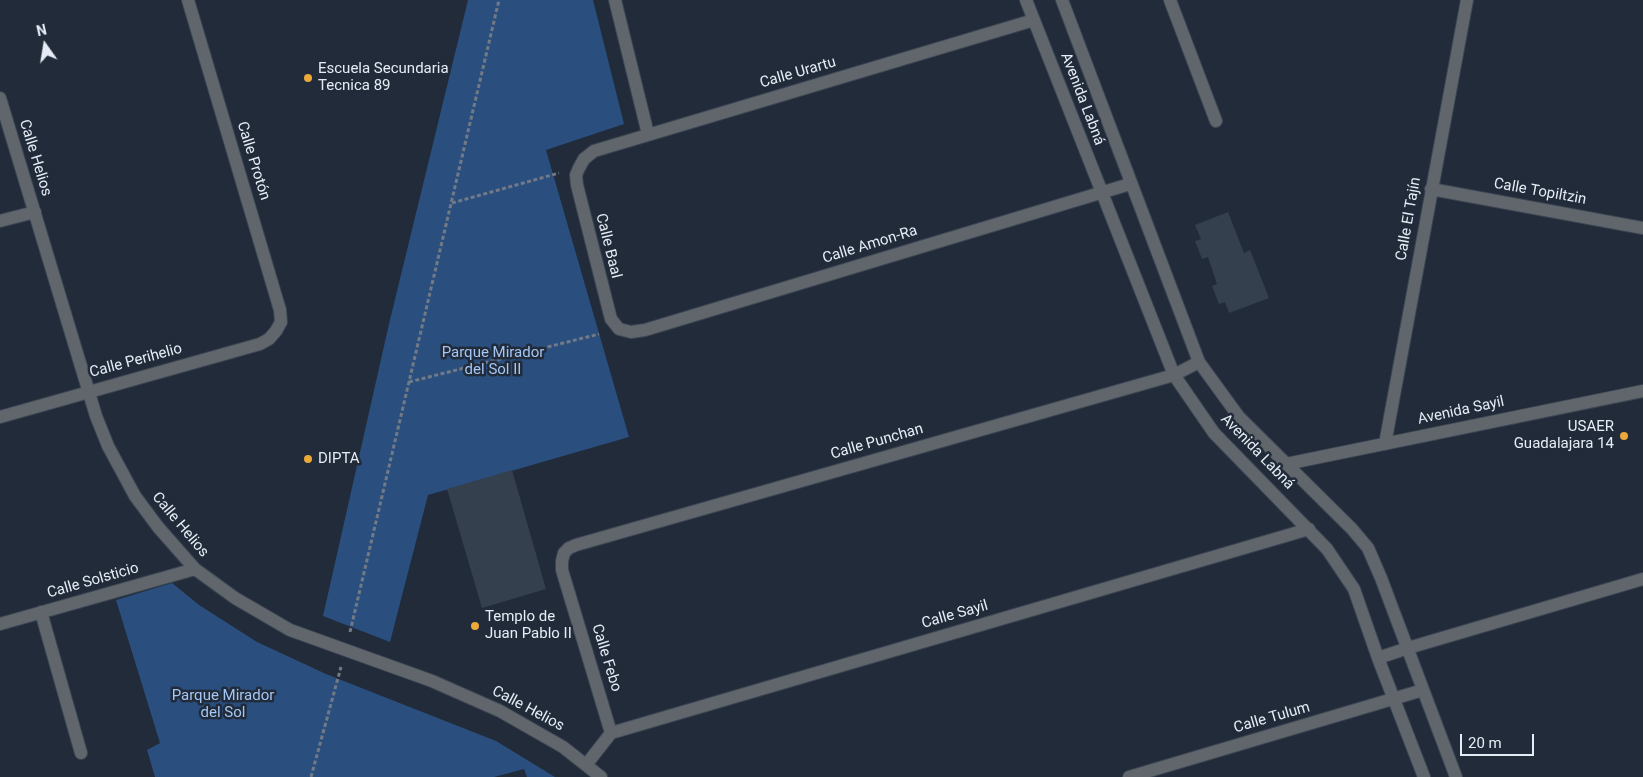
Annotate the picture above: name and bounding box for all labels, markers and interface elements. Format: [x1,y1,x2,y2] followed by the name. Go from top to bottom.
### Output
[20,20,70,70] north arrow
[35,21,48,39] text: N
[1056,50,1108,148] street label: Avenida Labná
[758,54,838,92] street label: Calle Urartu
[318,60,449,95] place label: Escuela Secundaria Tecnica 89
[302,72,314,84] marker: Escuela Secundaria Tecnica 89
[15,118,55,198] street label: Calle Helios
[232,119,274,203] street label: Calle Protón
[1492,175,1588,209] street label: Calle Topiltzin
[1393,176,1425,262] street label: Calle El Tajín
[591,212,625,280] street label: Calle Baal
[820,222,920,268] street label: Calle Amon-Ra
[88,340,184,382] street label: Calle Perihelio
[442,344,544,379] park label: Parque Mirador del Sol II
[1416,393,1506,429] street label: Avenida Sayil
[1217,411,1297,493] street label: Avenida Labná
[1514,418,1614,453] place label: USAER Guadalajara 14
[829,420,925,464] street label: Calle Punchan
[1618,430,1630,442] marker: USAER Guadalajara 14
[318,450,360,468] place label: DIPTA
[302,453,314,465] marker: DIPTA
[148,489,212,561] street label: Calle Helios
[45,559,141,603] street label: Calle Solsticio
[920,597,990,633] street label: Calle Sayil
[485,608,572,643] place label: Templo de Juan Pablo II
[469,620,481,632] marker: Templo de Juan Pablo II
[587,622,625,694] street label: Calle Febo
[489,682,567,736] street label: Calle Helios
[172,687,274,722] park label: Parque Mirador del Sol
[1232,699,1312,737] street label: Calle Tulum
[1463,724,1537,756] scale bar
[1468,734,1502,752] text: 20 m

